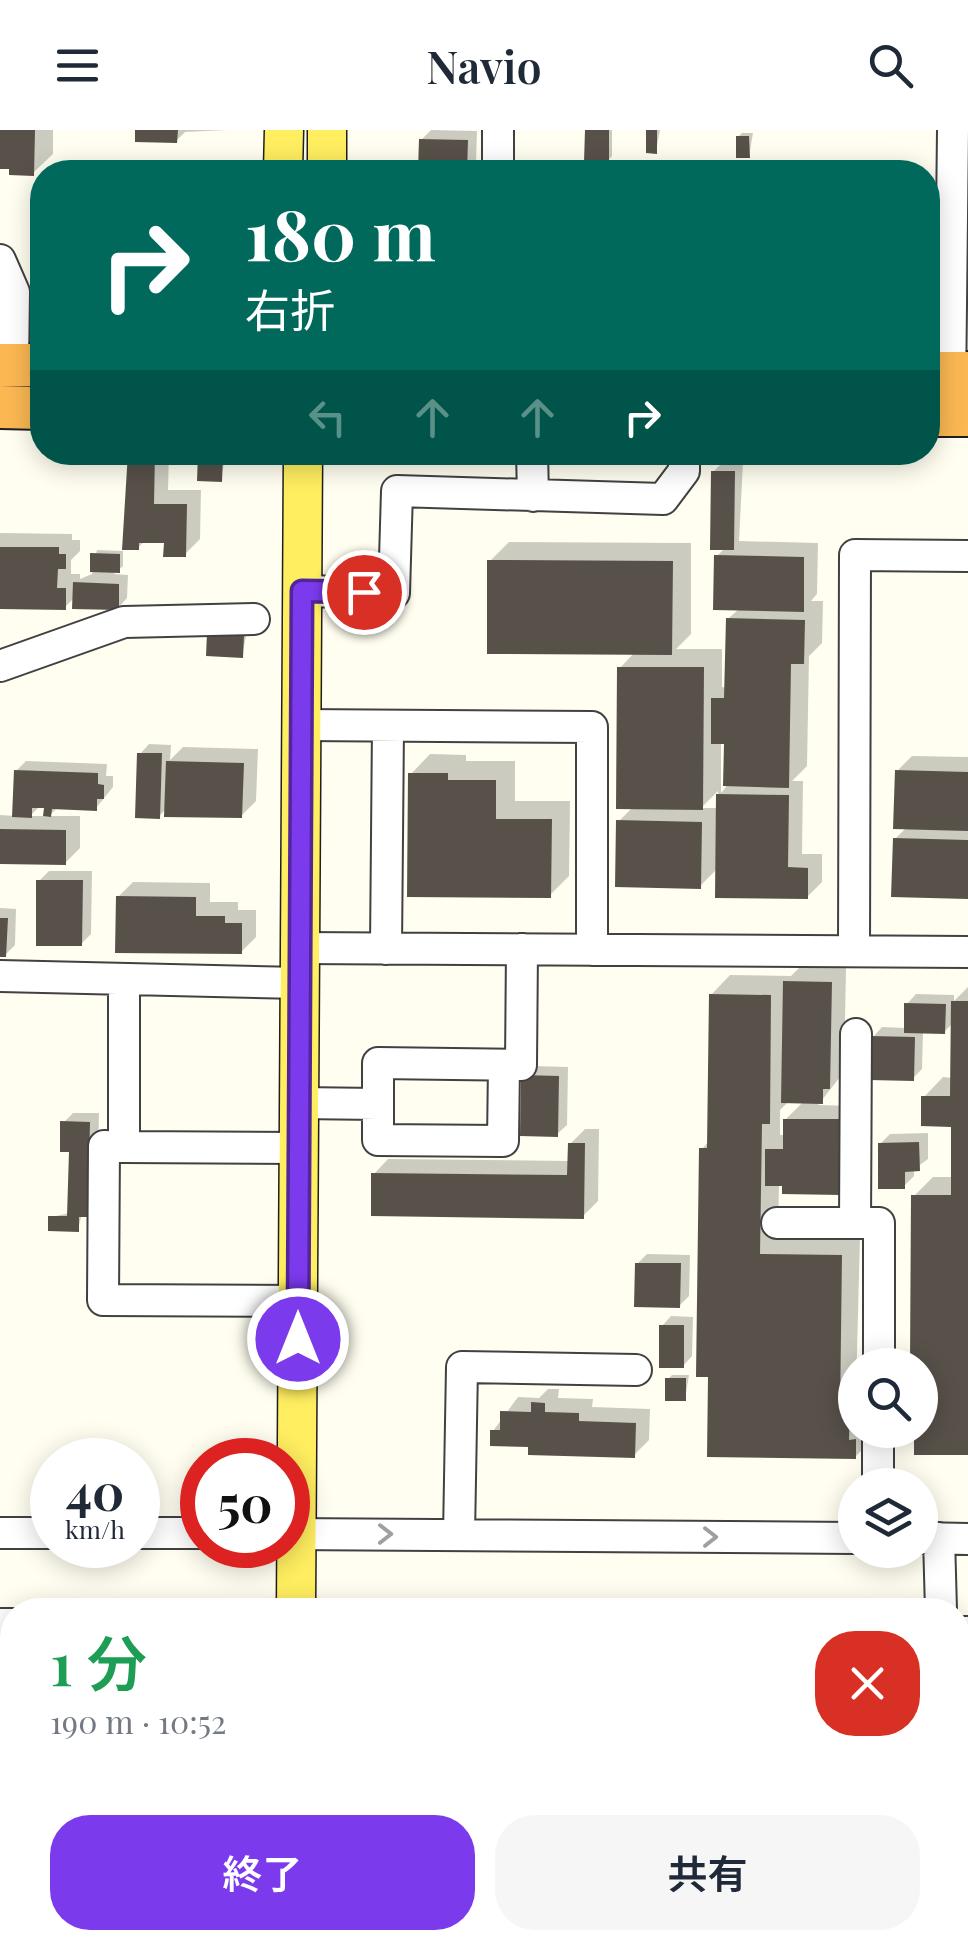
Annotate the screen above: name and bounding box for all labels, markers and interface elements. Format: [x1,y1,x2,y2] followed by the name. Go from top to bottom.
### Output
[426,35,542,95] text: Navio
[50,38,105,93] icon: menu
[863,38,918,93] icon: search
[245,185,436,279] text: 180 m
[80,200,210,330] icon: right
[245,278,335,338] text: 右折
[300,390,355,445] icon: left
[405,390,460,445] icon: ahead
[510,390,565,445] icon: ahead
[615,390,670,445] icon: right
[322,550,407,635] pin
[337,565,392,620] icon: arrive
[246,1287,350,1391] position arrow
[838,1348,938,1568] map controls
[838,1348,938,1448] button: search
[180,1438,310,1568] speed limit sign: 50
[66,1457,124,1524] text: 40
[838,1468,938,1568] button: layers
[65,1512,125,1545] text: km/h
[378,1523,393,1545] one-way arrow
[702,1526,718,1548] one-way arrow
[50,1621,147,1701] text: 1 分
[815,1631,920,1736] button: close
[50,1699,226,1742] text: 190 m · 10:52
[50,1815,475,1930] button: 終了
[495,1815,920,1930] button: 共有

